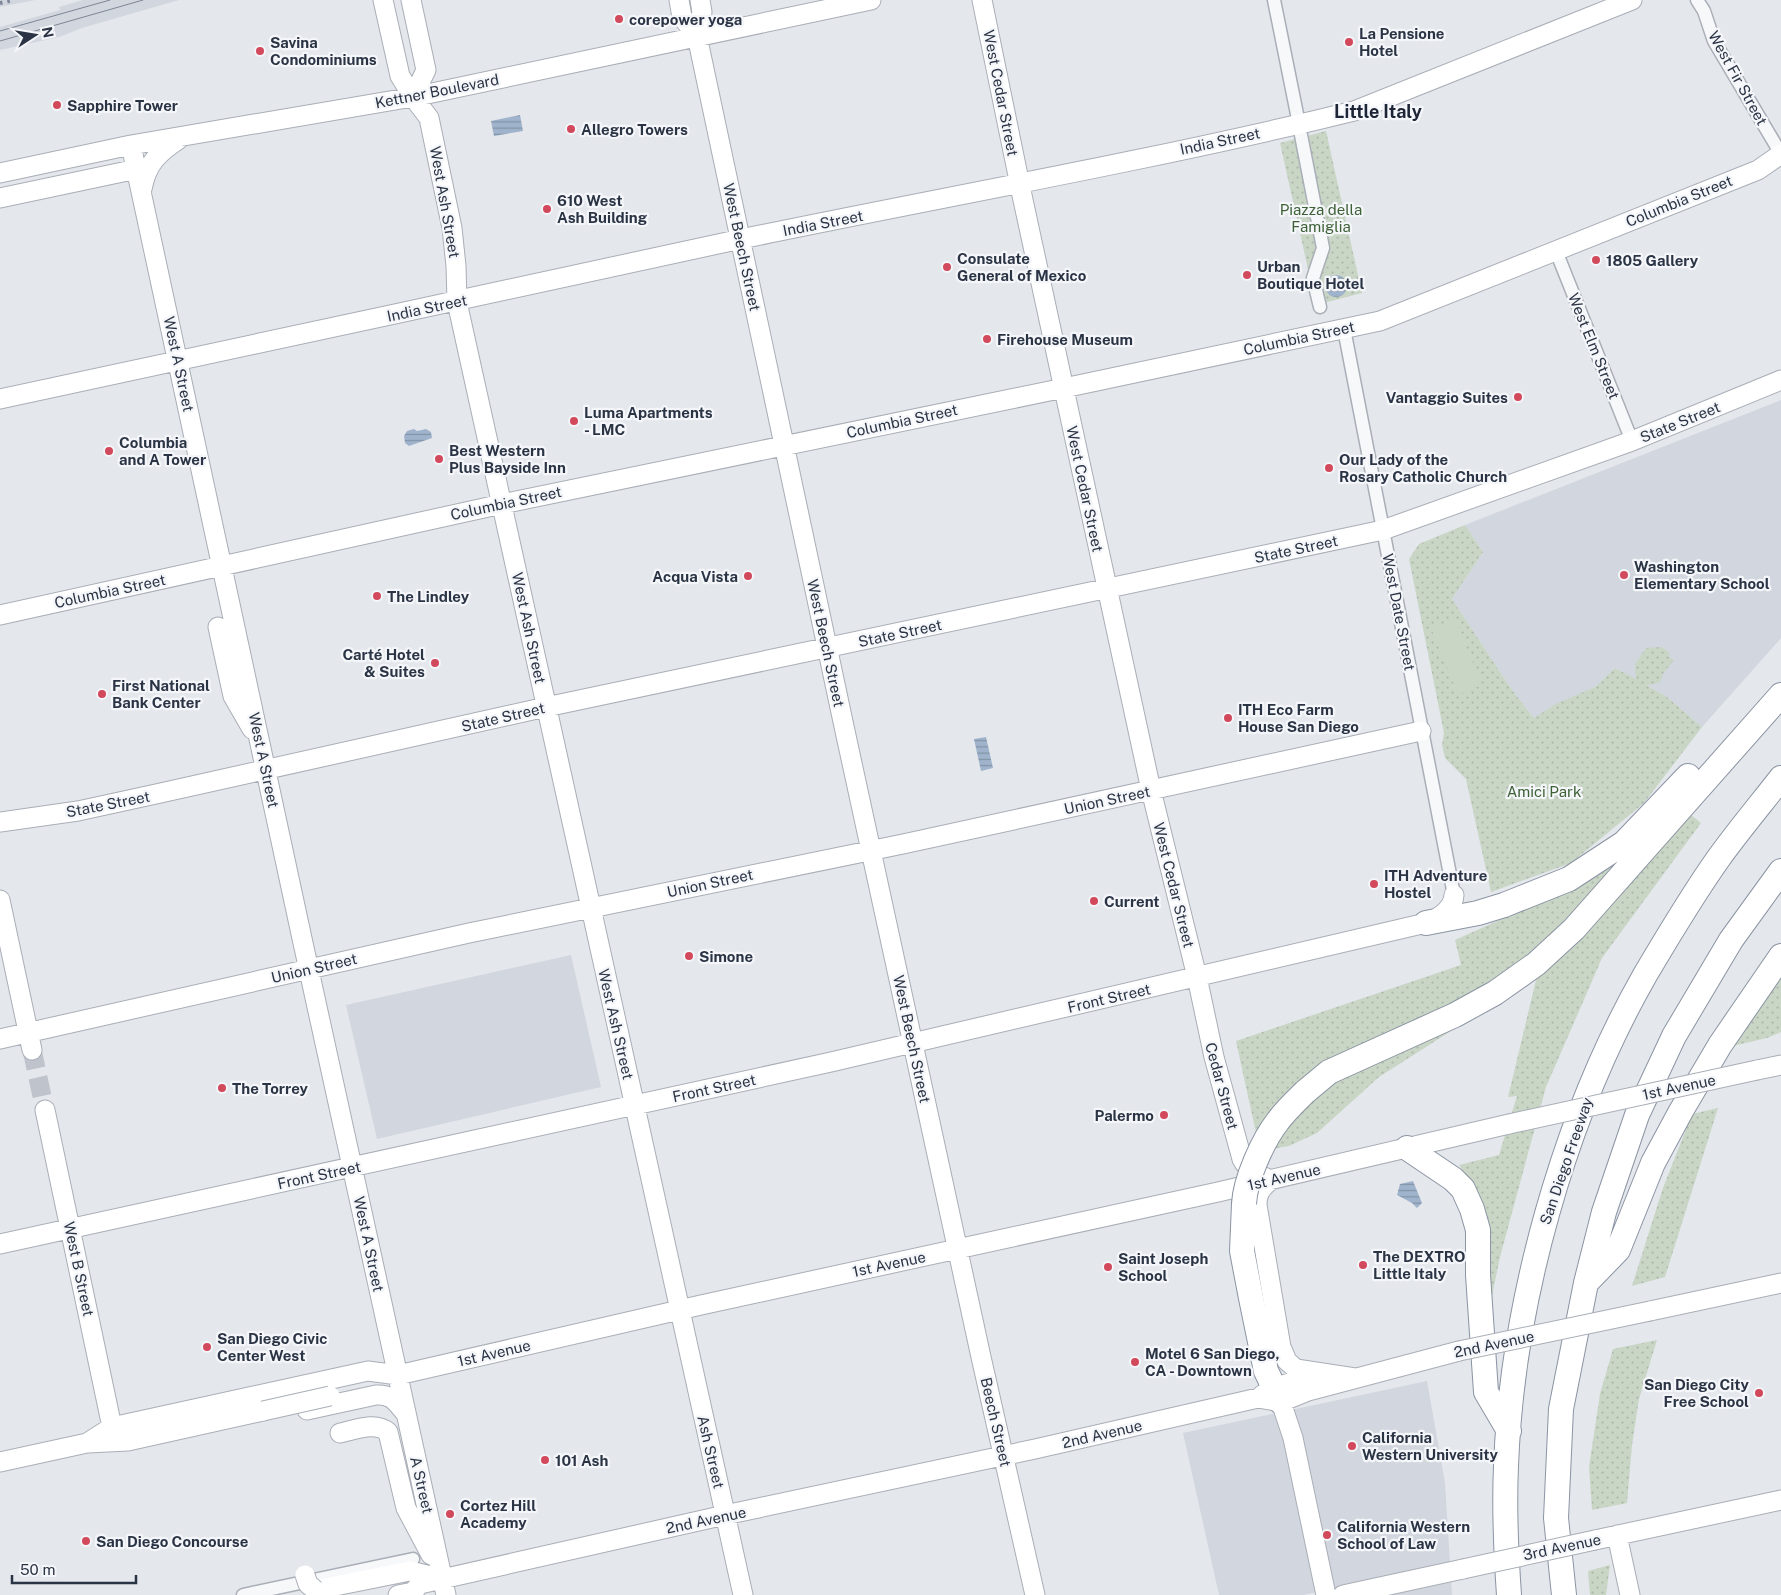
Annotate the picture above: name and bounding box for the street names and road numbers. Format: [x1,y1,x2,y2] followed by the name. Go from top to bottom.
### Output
[980,28,1022,158] street label: West Cedar Street
[1705,28,1771,128] street label: West Fir Street
[374,71,500,111] street label: Kettner Boulevard
[1178,124,1262,158] street label: India Street
[427,145,463,259] street label: West Ash Street
[1623,172,1735,230] street label: Columbia Street
[720,182,764,313] street label: West Beech Street
[781,207,865,239] street label: India Street
[1565,290,1623,402] street label: West Elm Street
[385,291,469,325] street label: India Street
[161,315,197,413] street label: West A Street
[1242,318,1356,358] street label: Columbia Street
[1637,398,1723,446] street label: State Street
[845,401,959,441] street label: Columbia Street
[1063,424,1107,554] street label: West Cedar Street
[449,483,563,523] street label: Columbia Street
[1253,532,1339,566] street label: State Street
[1379,552,1419,672] street label: West Date Street
[53,571,167,611] street label: Columbia Street
[509,571,549,685] street label: West Ash Street
[804,578,848,709] street label: West Beech Street
[857,616,943,650] street label: State Street
[460,699,546,735] street label: State Street
[246,711,282,809] street label: West A Street
[1062,783,1152,817] street label: Union Street
[65,788,152,820] street label: State Street
[1150,821,1198,949] street label: West Cedar Street
[665,866,755,900] street label: Union Street
[269,950,359,986] street label: Union Street
[595,967,637,1081] street label: West Ash Street
[890,974,934,1105] street label: West Beech Street
[1066,980,1152,1016] street label: Front Street
[1202,1041,1242,1132] street label: Cedar Street
[671,1071,757,1105] street label: Front Street
[1641,1071,1717,1103] street label: 1st Avenue
[1536,1095,1596,1227] street label: San Diego Freeway
[276,1158,362,1192] street label: Front Street
[1246,1160,1322,1194] street label: 1st Avenue
[351,1195,387,1293] street label: West A Street
[61,1220,97,1318] street label: West B Street
[851,1248,927,1280] street label: 1st Avenue
[1452,1327,1536,1361] street label: 2nd Avenue
[456,1336,532,1370] street label: 1st Avenue
[977,1376,1015,1469] street label: Beech Street
[694,1414,728,1490] street label: Ash Street
[1060,1417,1144,1451] street label: 2nd Avenue
[407,1455,437,1515] street label: A Street
[664,1503,748,1537] street label: 2nd Avenue
[1521,1530,1603,1564] street label: 3rd Avenue

